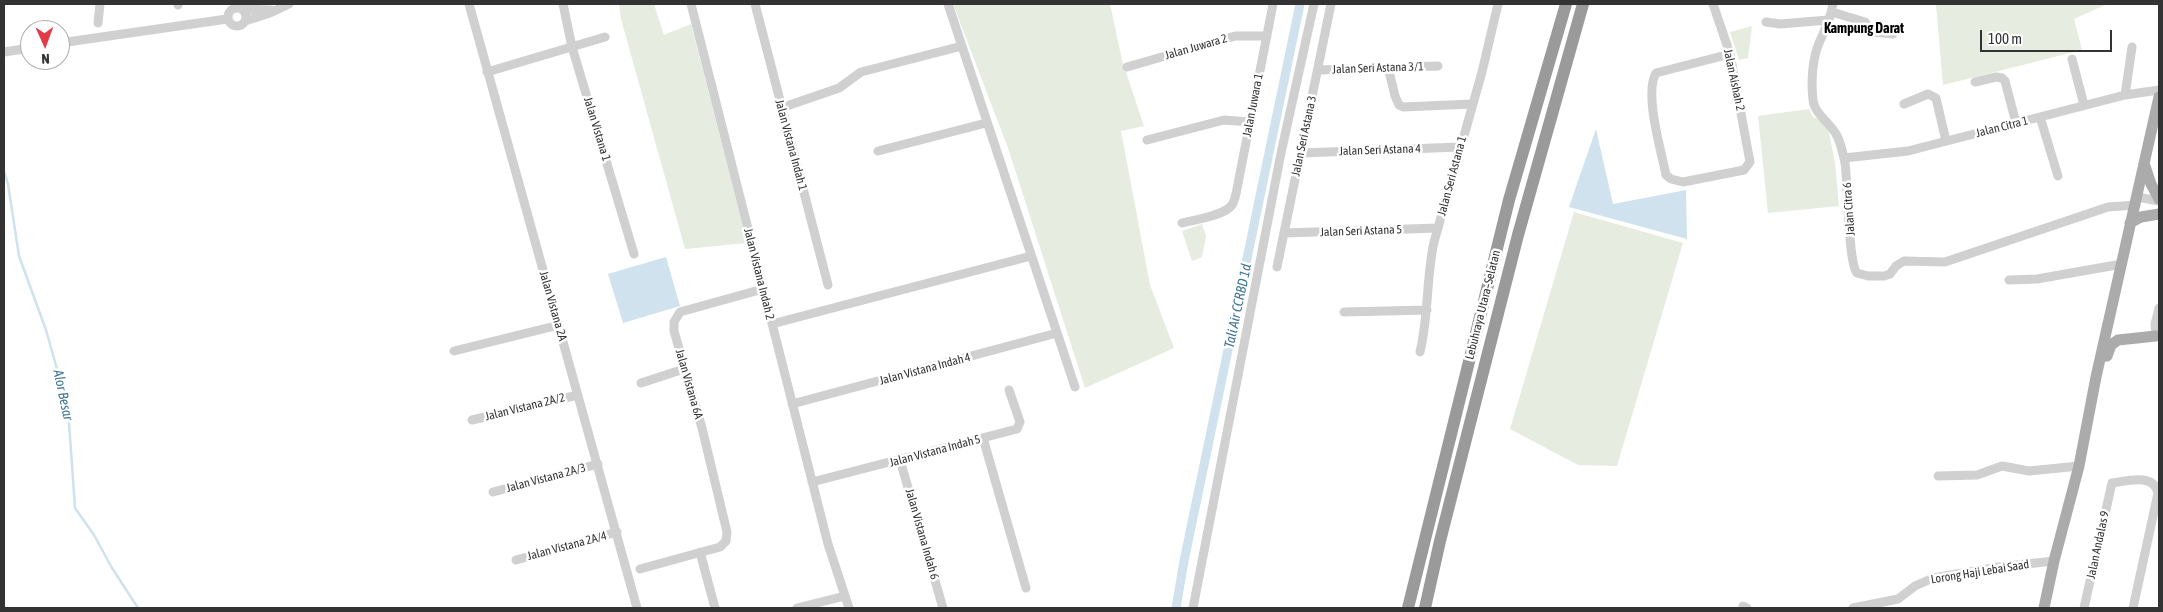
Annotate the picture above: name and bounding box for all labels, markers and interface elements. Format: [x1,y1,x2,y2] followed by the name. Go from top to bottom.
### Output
[20,20,70,70] north arrow
[1983,20,2116,52] scale bar
[1824,21,1904,37] district label: Kampung Darat
[1988,30,2022,47] text: 100 m
[1163,31,1229,63] street label: Jalan Juwara 2
[1720,48,1748,112] street label: Jalan Aishah 2
[41,51,50,67] text: N
[1332,59,1424,77] street label: Jalan Seri Astana 3/1
[1240,72,1266,138] street label: Jalan Juwara 1
[1288,94,1320,178] street label: Jalan Seri Astana 3
[580,95,614,163] street label: Jalan Vistana 1
[772,98,810,192] street label: Jalan Vistana Indah 1
[1974,114,2030,140] street label: Jalan Citra 1
[1434,135,1470,217] street label: Jalan Seri Astana 1
[1339,141,1421,159] street label: Jalan Seri Astana 4
[1840,182,1858,236] street label: Jalan Citra 6
[1320,222,1402,240] street label: Jalan Seri Astana 5
[741,227,777,321] street label: Jalan Vistana Indah 2
[1462,249,1504,361] street label: Lebuhraya Utara–Selatan
[1221,262,1255,350] water label: Tali Air CCRBD 1d
[536,269,570,343] street label: Jalan Vistana 2A
[672,347,706,421] street label: Jalan Vistana 6A
[878,350,972,388] street label: Jalan Vistana Indah 4
[49,368,77,422] water label: Alor Besar
[484,390,566,424] street label: Jalan Vistana 2A/2
[888,432,982,470] street label: Jalan Vistana Indah 5
[505,460,587,496] street label: Jalan Vistana 2A/3
[902,487,942,581] street label: Jalan Vistana Indah 6
[2084,510,2112,580] street label: Jalan Andalas 9
[526,528,608,564] street label: Jalan Vistana 2A/4
[1930,557,2030,587] street label: Lorong Haji Lebai Saad

